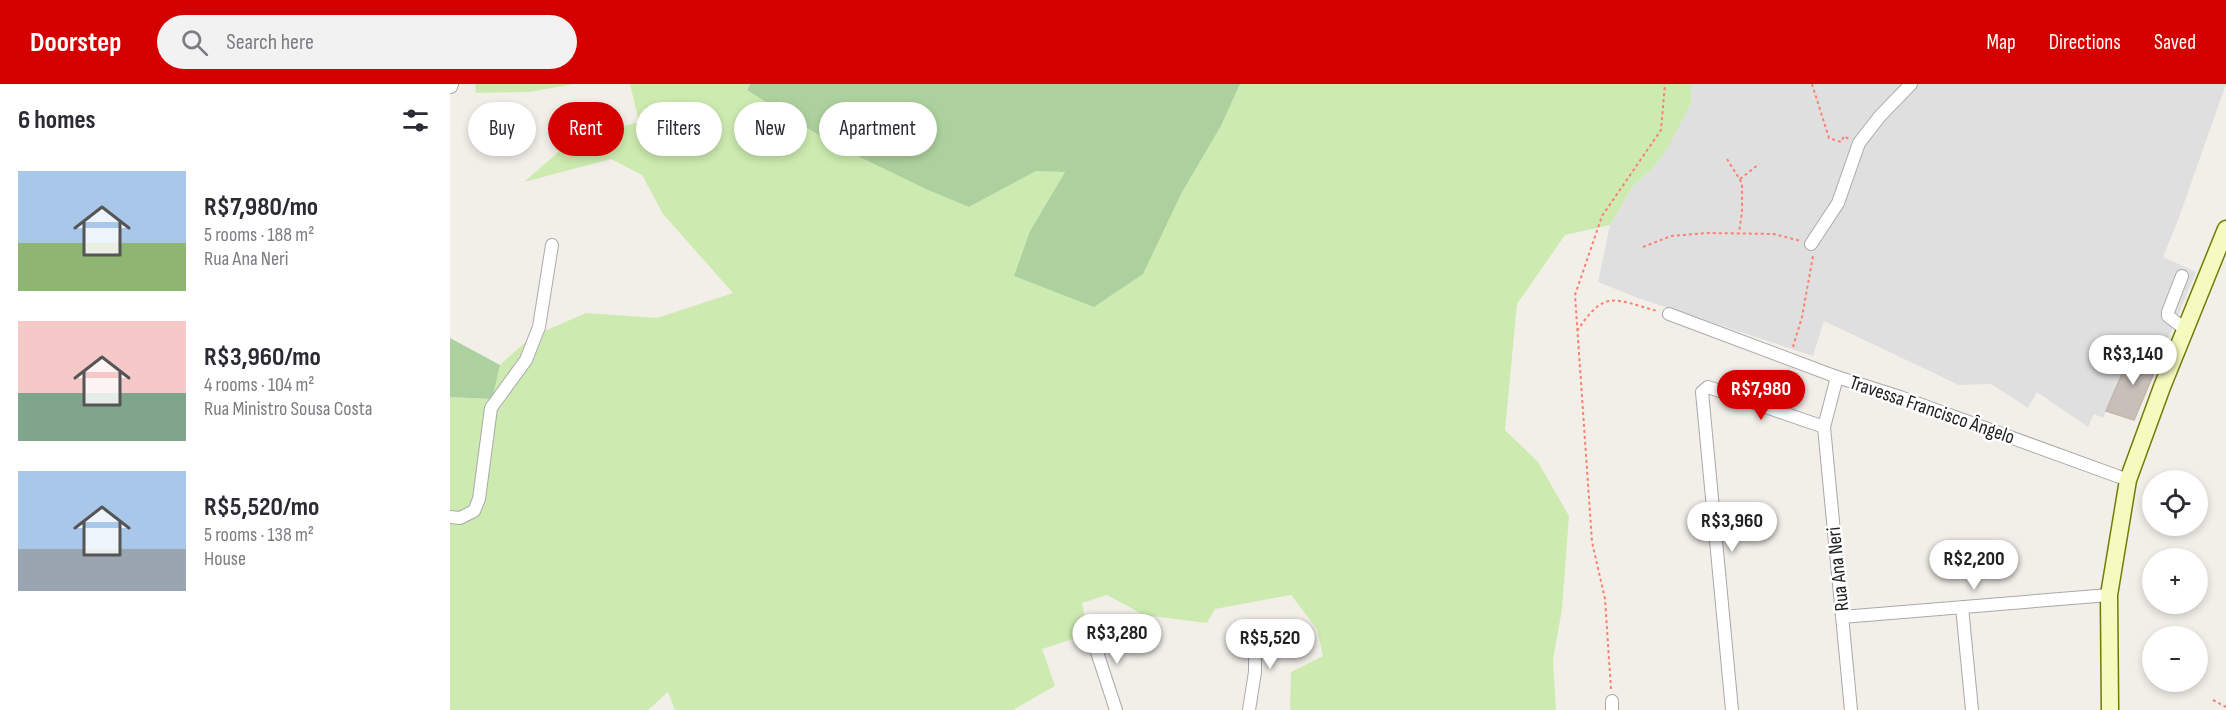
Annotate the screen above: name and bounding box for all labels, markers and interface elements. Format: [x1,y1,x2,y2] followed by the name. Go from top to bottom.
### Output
[157,15,577,69] search box
[30,26,121,59] text: Doorstep
[178,26,211,59] icon: search
[226,29,314,56] text: Search here
[1986,30,2016,55] text: Map
[2049,30,2121,55] text: Directions
[2154,30,2196,55] text: Saved
[468,102,536,156] chip: Buy
[548,102,624,156] chip: Rent
[636,102,722,156] chip: Filters
[734,102,807,156] chip: New
[819,102,937,156] chip: Apartment
[399,104,432,137] icon: filters
[18,105,96,136] text: 6 homes
[204,192,318,223] text: R$7,980/mo
[66,195,138,267] icon: home
[204,223,314,247] text: 5 rooms · 188 m²
[204,247,289,271] text: Rua Ana Neri
[2078,335,2188,386] pin: R$3,140
[204,342,321,373] text: R$3,960/mo
[2103,342,2163,366] text: R$3,140
[66,345,138,417] icon: home
[1706,370,1816,421] pin: R$7,980
[1846,370,2018,450] street label: Travessa Francisco Ângelo
[204,373,314,397] text: 4 rooms · 104 m²
[1731,377,1791,401] text: R$7,980
[204,397,372,421] text: Rua Ministro Sousa Costa
[2142,470,2208,692] map controls
[2142,470,2208,536] button: locate
[204,492,319,523] text: R$5,520/mo
[66,495,138,567] icon: home
[1677,502,1787,553] pin: R$3,960
[1701,509,1763,533] text: R$3,960
[204,523,314,547] text: 5 rooms · 138 m²
[1822,526,1854,612] street label: Rua Ana Neri
[1919,540,2029,591] pin: R$2,200
[204,547,246,571] text: House
[1943,547,2005,571] text: R$2,200
[2142,548,2208,614] button: +
[1062,614,1172,665] pin: R$3,280
[1215,619,1325,670] pin: R$5,520
[1086,621,1148,645] text: R$3,280
[1240,626,1300,650] text: R$5,520
[2142,626,2208,692] button: −

